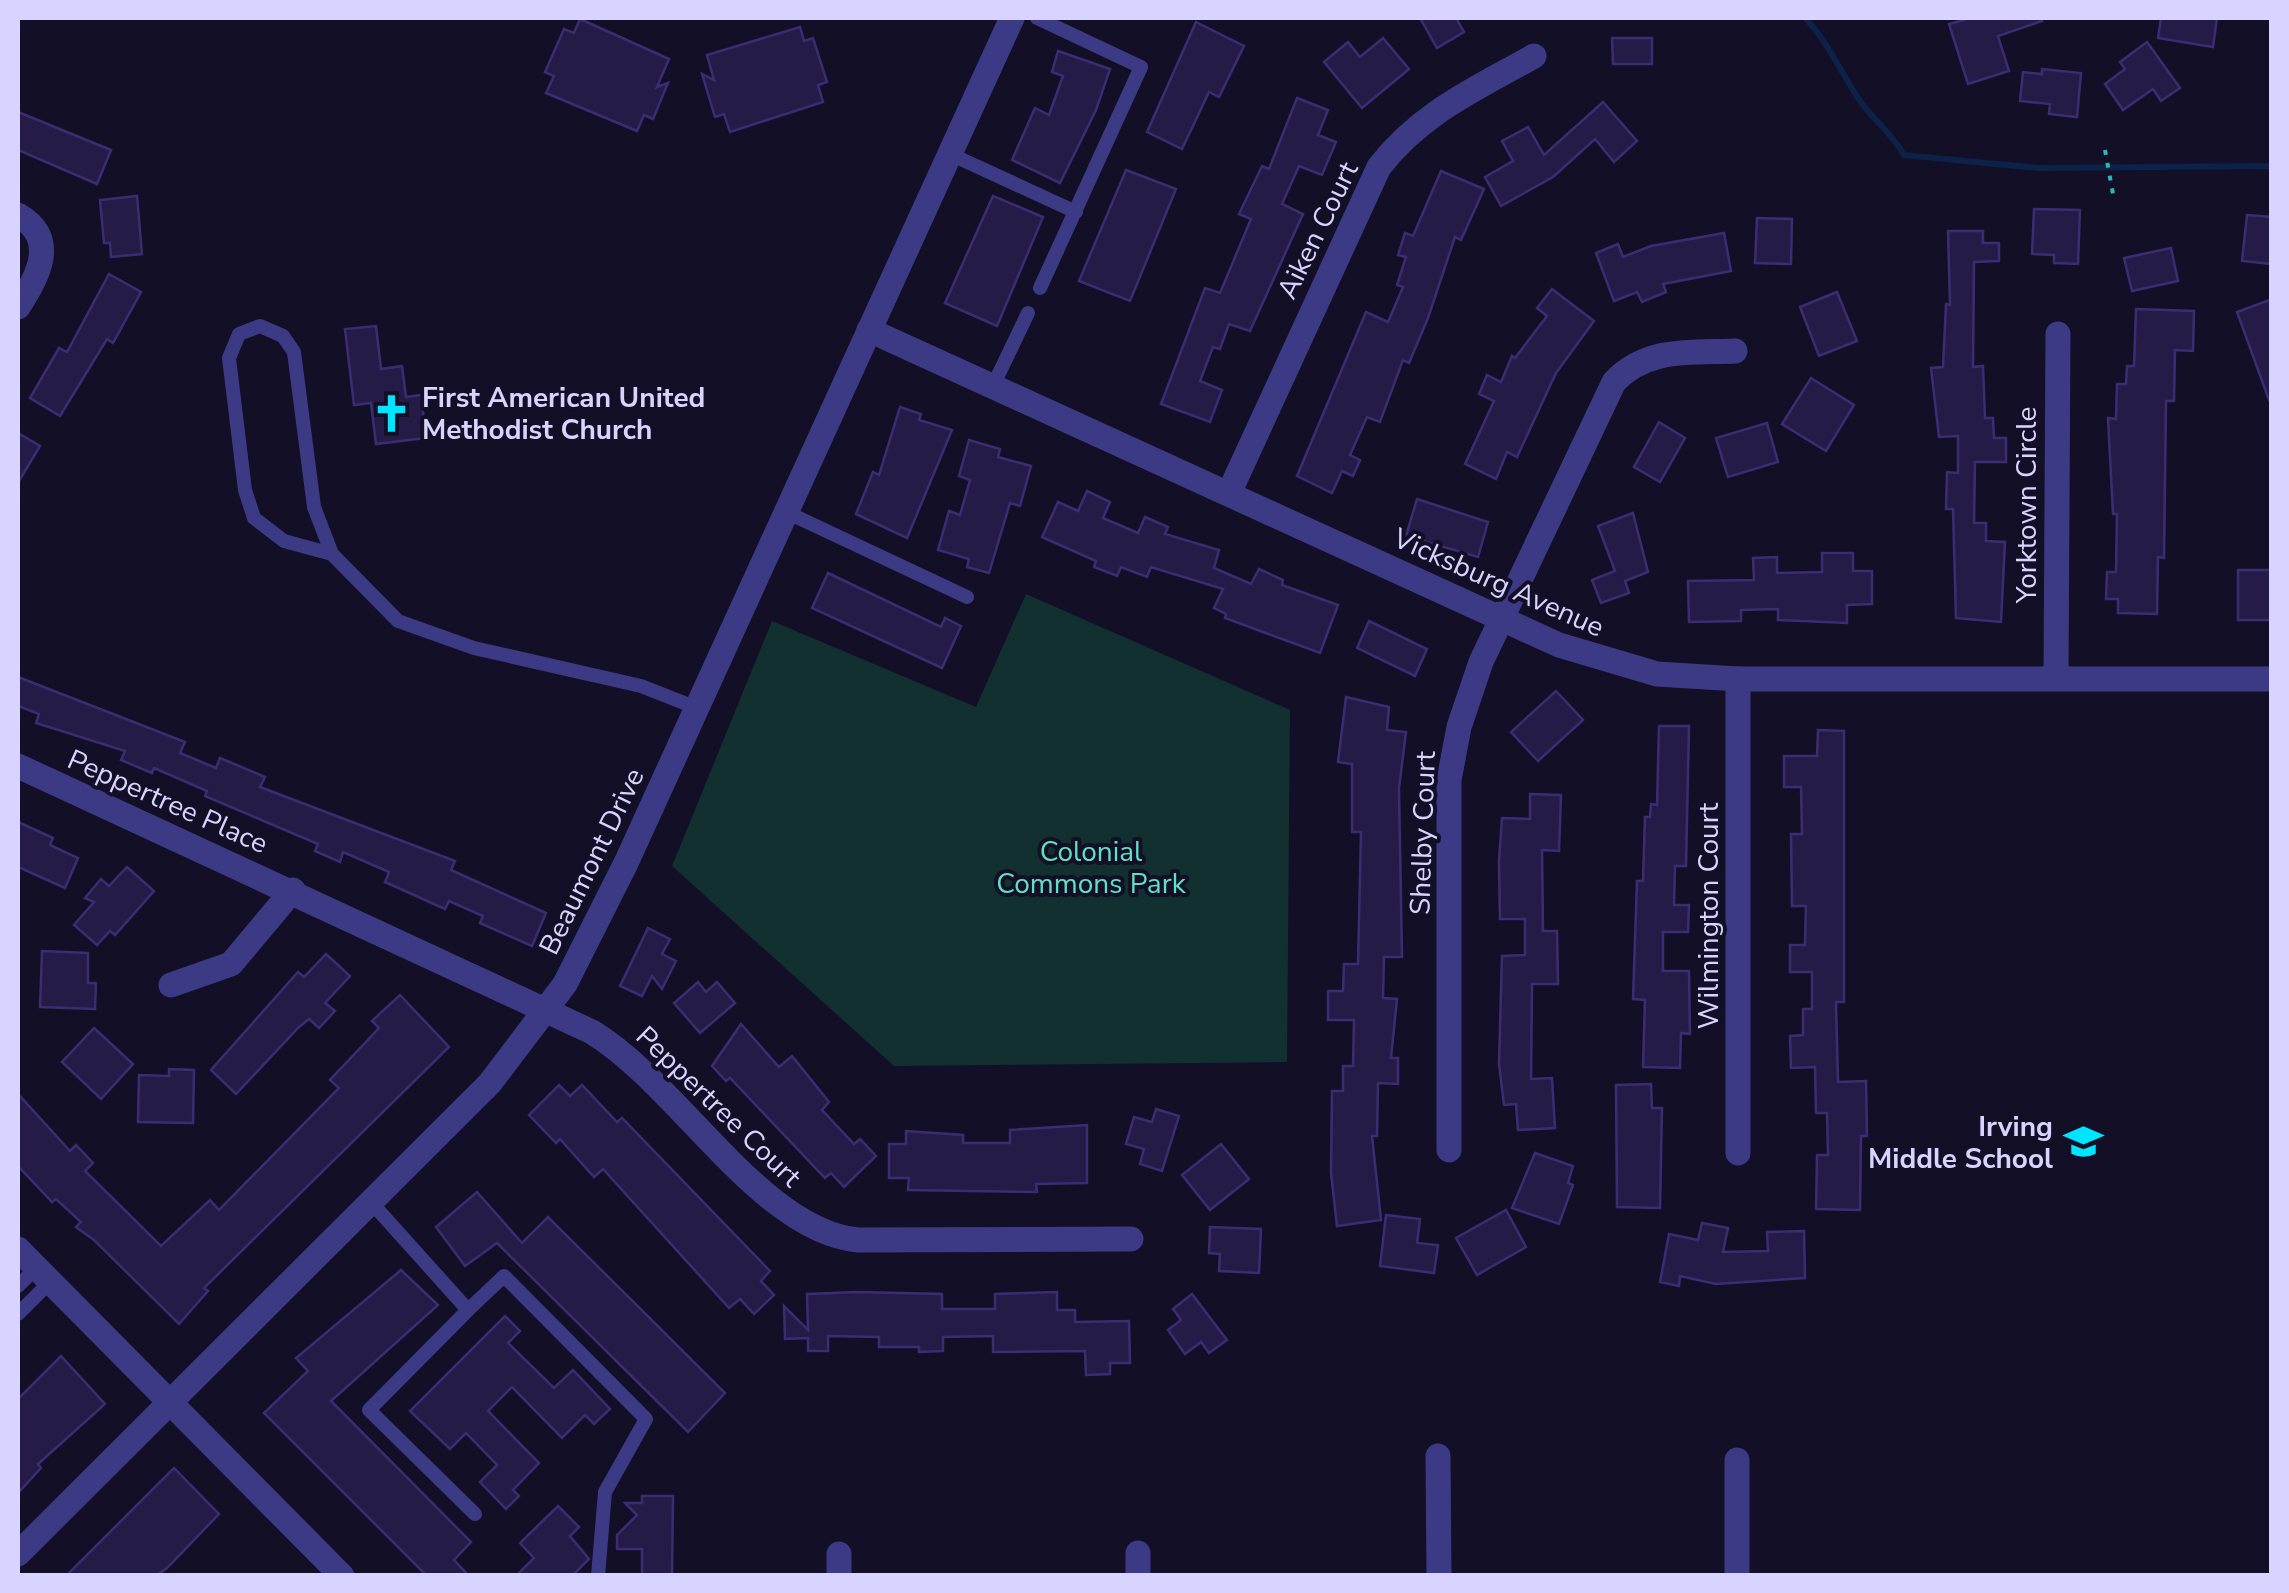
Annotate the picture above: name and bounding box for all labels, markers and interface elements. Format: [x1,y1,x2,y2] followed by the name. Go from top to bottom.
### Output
[1268,155,1368,305] street label: Aiken Court
[422,379,705,449] place label: First American United Methodist Church
[371,392,413,434] church icon: First American United Methodist Church
[2008,407,2046,604] street label: Yorktown Circle
[1386,519,1610,646] street label: Vicksburg Avenue
[61,741,274,863] street label: Peppertree Place
[1401,750,1445,916] street label: Shelby Court
[530,762,654,961] street label: Beaumont Drive
[1690,803,1728,1029] street label: Wilmington Court
[996,833,1187,903] park label: Colonial Commons Park
[627,1018,810,1196] street label: Peppertree Court
[1868,1108,2053,1178] place label: Irving Middle School
[2062,1121,2104,1163] school or university icon: Irving Middle School

